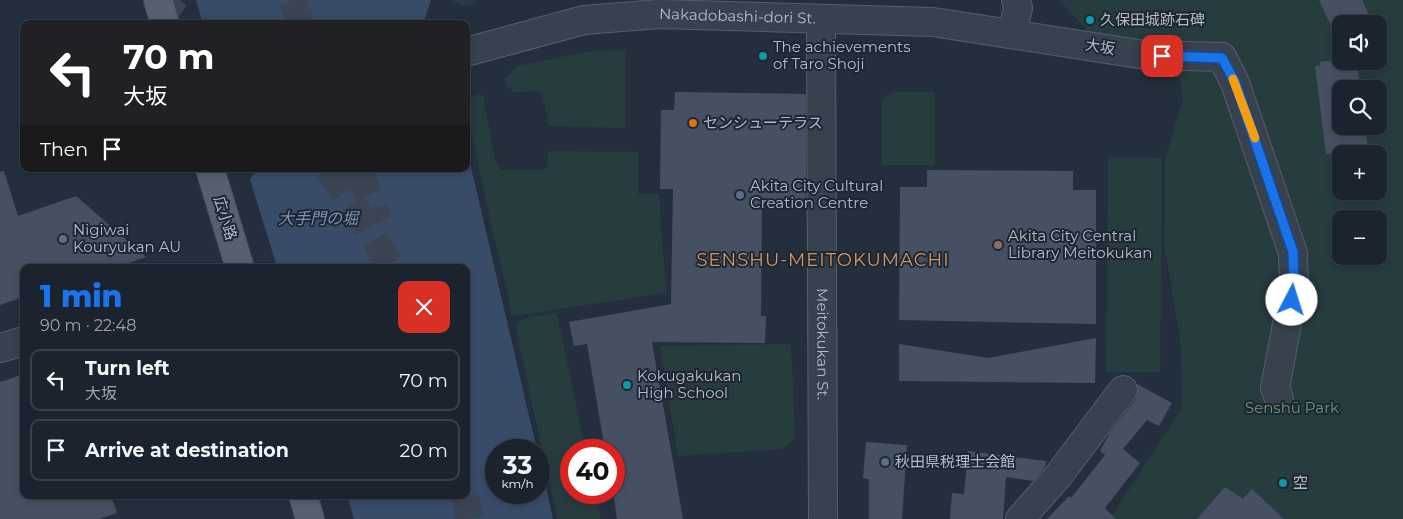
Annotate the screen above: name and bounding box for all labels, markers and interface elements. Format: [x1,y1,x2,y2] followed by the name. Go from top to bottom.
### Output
[659,4,816,28] street label: Nakadobashi-dori St.
[1100,10,1205,29] place label: 久保田城跡石碑
[1084,14,1096,26] marker: 久保田城跡石碑
[1332,15,1387,265] map controls
[1332,15,1387,70] button: sound
[123,35,214,78] text: 70 m
[1084,35,1116,58] street label: 大坂
[1141,35,1183,77] pin
[773,37,911,73] place label: The achievements of Taro Shoji
[40,40,105,105] icon: left
[1148,42,1176,70] icon: arrive
[757,50,769,62] marker: The achievements of Taro Shoji
[1332,80,1387,135] button: search
[123,83,167,110] text: 大坂
[703,113,823,132] place label: センシューテラス
[687,117,699,129] marker: センシューテラス
[98,135,126,163] icon: arrive
[40,138,88,161] text: Then
[1332,145,1387,200] button: +
[750,176,883,212] place label: Akita City Cultural Creation Centre
[734,189,746,201] marker: Akita City Cultural Creation Centre
[210,194,241,242] street label: 広小路
[278,209,361,228] water label: 大手門の堀
[1332,210,1387,265] button: −
[73,220,181,256] place label: Nigiwai Kouryukan AU
[1008,226,1153,262] place label: Akita City Central Library Meitokukan
[57,233,69,245] marker: Nigiwai Kouryukan AU
[992,239,1004,251] marker: Akita City Central Library Meitokukan
[696,249,950,271] district label: SENSHU-MEITOKUMACHI
[1265,273,1317,325] position arrow
[40,278,123,315] text: 1 min
[398,281,450,333] button: close
[813,288,833,400] street label: Meitokukan St.
[40,316,136,335] text: 90 m · 22:48
[85,357,170,380] text: Turn left
[42,366,70,394] icon: left
[637,366,741,402] place label: Kokugakukan High School
[399,369,448,392] text: 70 m
[621,379,633,391] marker: Kokugakukan High School
[85,384,117,403] text: 大坂
[1245,398,1339,417] park label: Senshū Park
[42,436,70,464] icon: arrive
[85,439,289,462] text: Arrive at destination
[400,439,448,462] text: 20 m
[560,439,625,504] speed limit sign: 40
[503,450,532,480] text: 33
[895,452,1015,471] place label: 秋田県税理士会館
[879,456,891,468] marker: 秋田県税理士会館
[1293,473,1308,492] place label: 空
[501,476,534,491] text: km/h
[1277,477,1289,489] marker: 空

